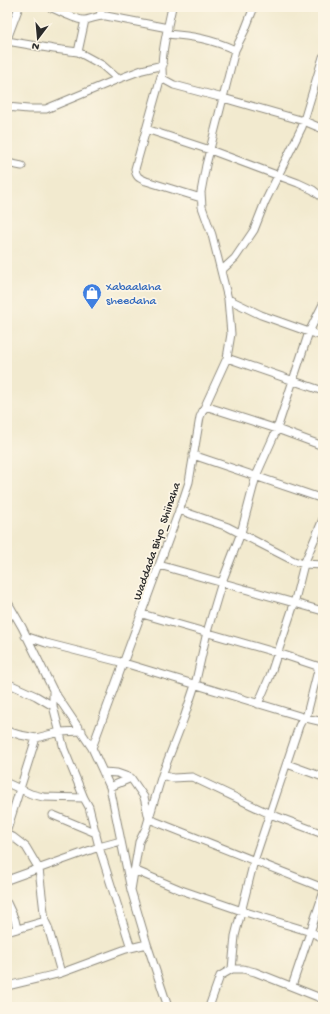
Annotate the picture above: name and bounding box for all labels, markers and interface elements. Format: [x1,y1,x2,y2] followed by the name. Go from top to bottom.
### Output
[18,18,58,58] north arrow
[31,39,41,52] text: N
[105,281,161,309] place label: Xabaalaha sheedaha
[81,282,103,310] shop icon: Xabaalaha sheedaha
[131,481,185,602] street label: Waddada Biyo_Shiinaha

